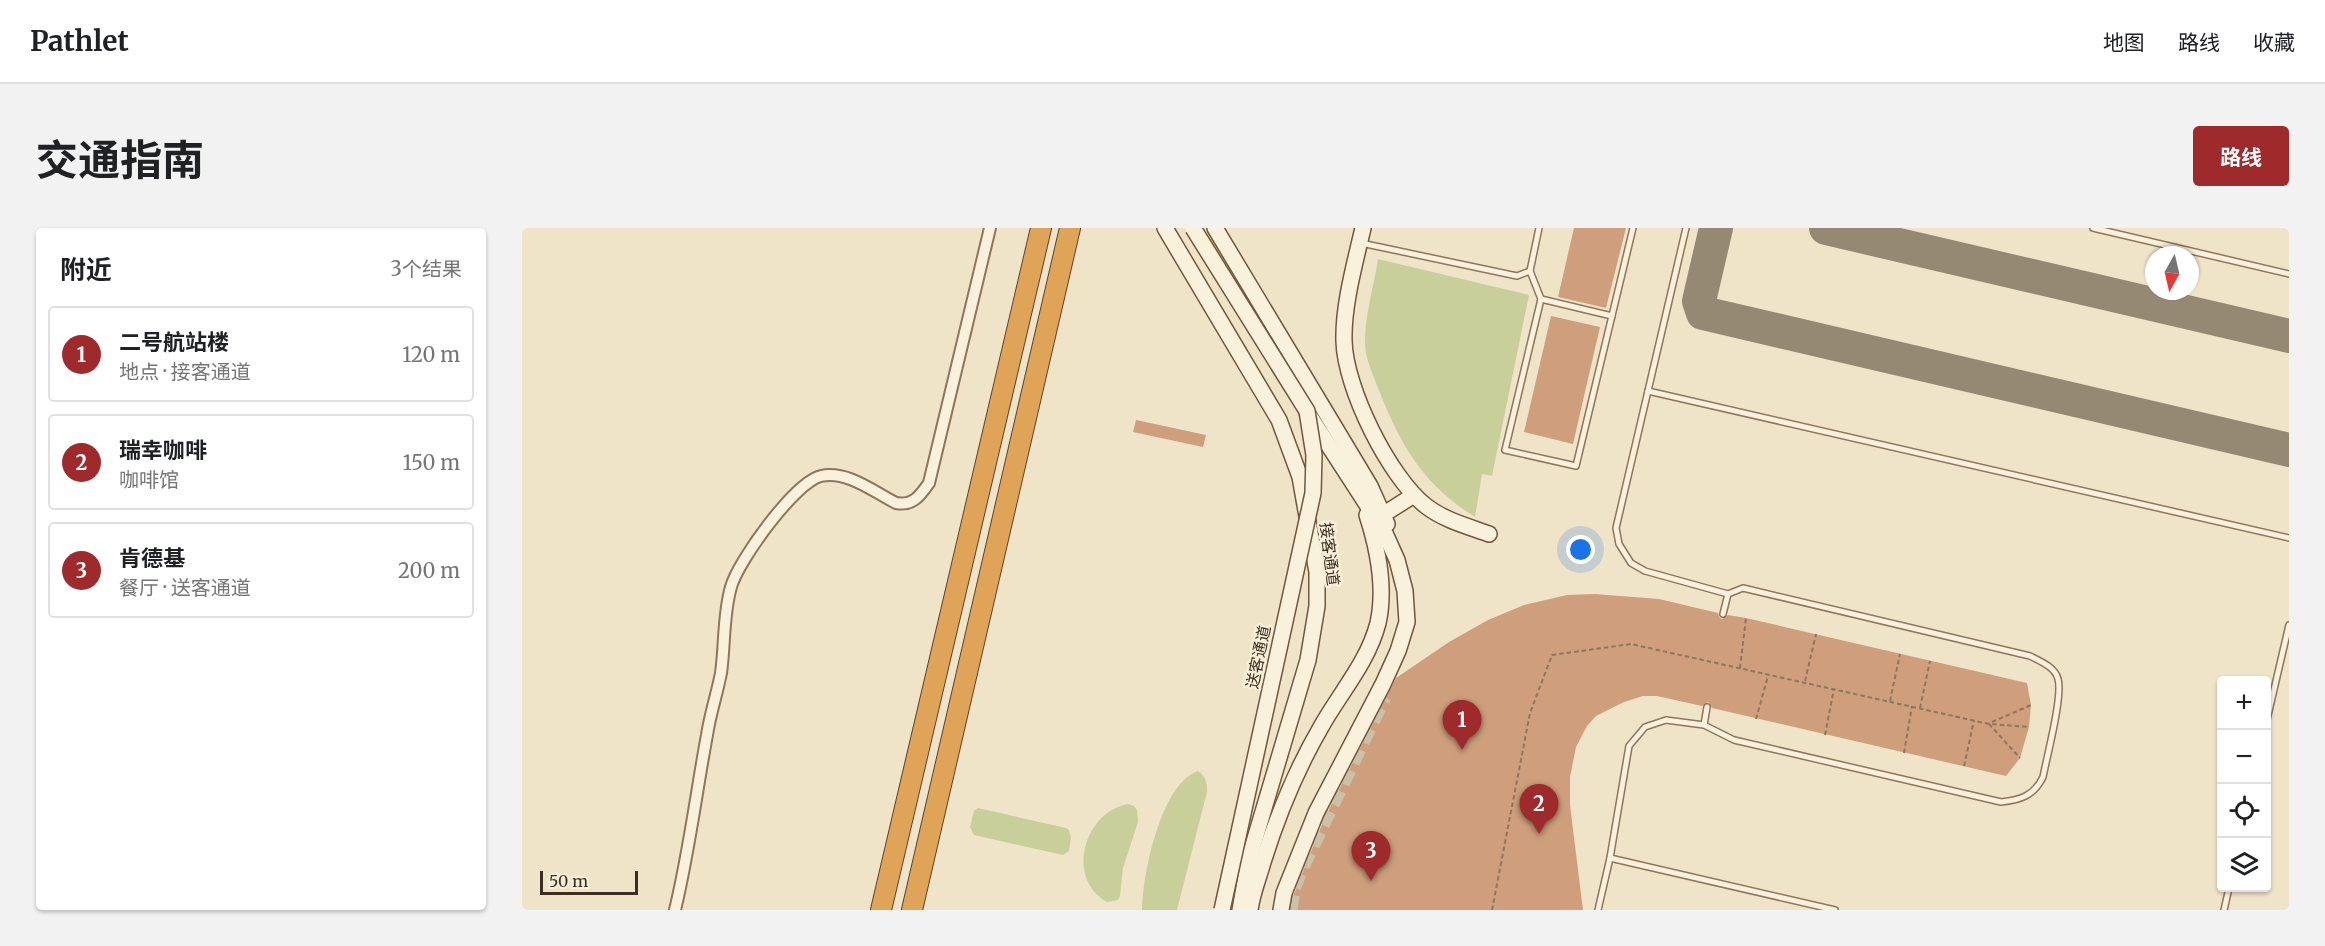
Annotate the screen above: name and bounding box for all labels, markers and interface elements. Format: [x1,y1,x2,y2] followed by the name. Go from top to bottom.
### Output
[30,23,129,59] text: Pathlet
[2103,29,2145,56] text: 地图
[2178,29,2220,56] text: 路线
[2253,29,2295,56] text: 收藏
[2193,126,2289,186] button: 路线
[36,134,204,186] text: 交通指南
[2145,246,2199,300] north arrow
[60,253,112,286] text: 附近
[391,256,462,281] text: 3个结果
[119,328,229,356] text: 二号航站楼
[77,342,86,367] text: 1
[402,342,460,367] text: 120 m
[119,359,251,384] text: 地点 · 接客通道
[119,436,207,464] text: 瑞幸咖啡
[76,450,87,475] text: 2
[403,450,460,475] text: 150 m
[119,467,179,492] text: 咖啡馆
[1316,521,1344,587] street label: 接客通道
[1566,535,1595,564] your location
[119,544,185,572] text: 肯德基
[76,558,87,583] text: 3
[398,558,460,583] text: 200 m
[119,575,251,600] text: 餐厅 · 送客通道
[1242,624,1274,690] street label: 送客通道
[2217,676,2271,892] map controls
[2217,676,2271,730] button: +
[1442,700,1482,750] pin: 1
[2217,730,2271,784] button: −
[1520,784,1558,834] pin: 2
[2217,784,2271,838] button: locate
[1352,832,1390,881] pin: 3
[2217,838,2271,892] button: layers
[540,868,638,896] scale bar
[549,871,588,891] text: 50 m

